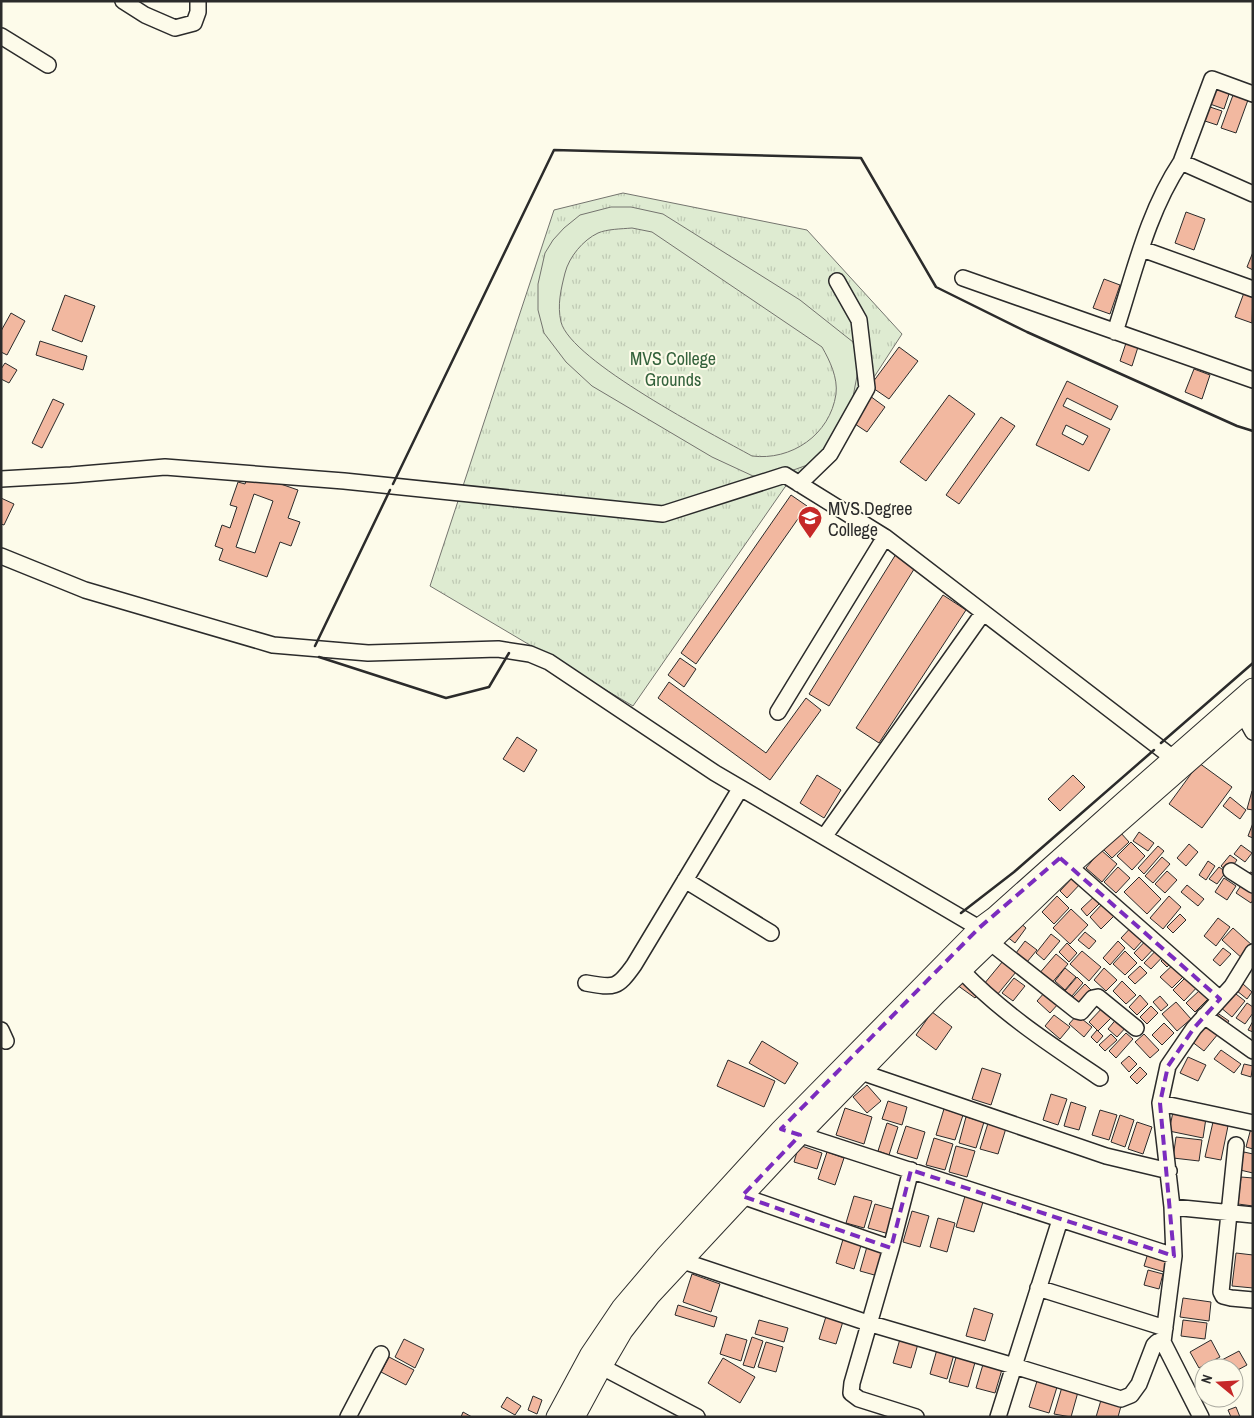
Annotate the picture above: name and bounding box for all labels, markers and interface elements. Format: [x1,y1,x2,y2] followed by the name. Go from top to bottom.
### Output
[630,346,716,392] park label: MVS College Grounds
[828,496,913,542] place label: MVS Degree College
[797,505,823,539] school or university icon: MVS Degree College
[1194,1358,1244,1408] north arrow
[1197,1372,1216,1386] text: N

